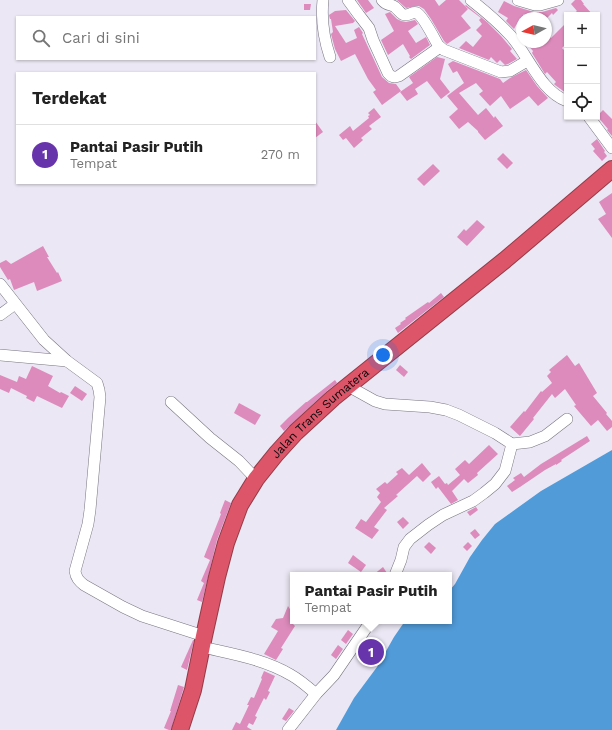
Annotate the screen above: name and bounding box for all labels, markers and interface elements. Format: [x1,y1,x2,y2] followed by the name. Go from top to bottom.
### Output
[516,12,552,48] north arrow
[564,12,600,120] map controls
[564,12,600,48] button: +
[16,16,316,60] search box
[30,27,52,49] icon: search
[62,29,140,47] text: Cari di sini
[564,48,600,84] button: −
[564,84,600,120] button: locate
[32,88,107,108] text: Terdekat
[70,138,203,156] text: Pantai Pasir Putih
[42,147,48,162] text: 1
[261,147,300,162] text: 270 m
[70,156,117,171] text: Tempat
[373,345,393,365] your location
[268,365,372,461] street label: Jalan Trans Sumatera
[290,572,452,624] popup
[304,582,438,600] text: Pantai Pasir Putih
[304,600,351,615] text: Tempat
[358,637,384,667] pin: 1

